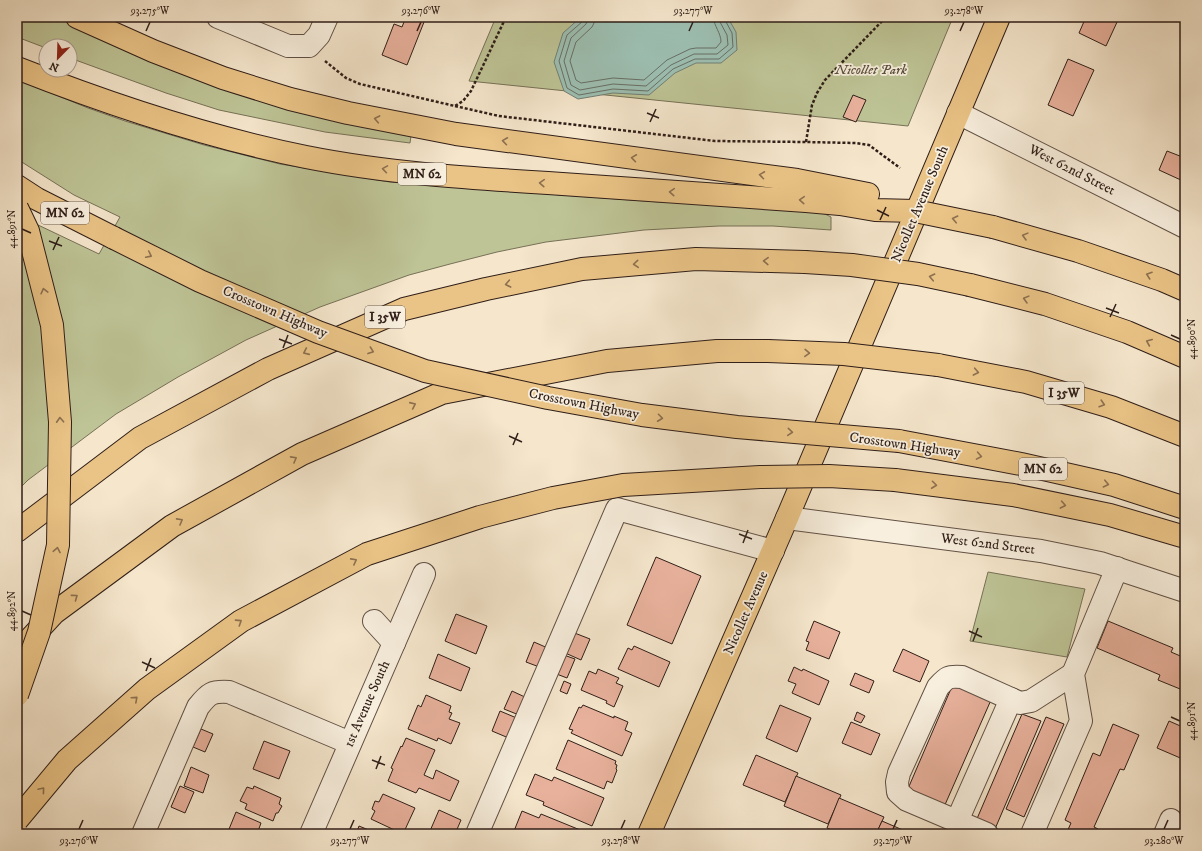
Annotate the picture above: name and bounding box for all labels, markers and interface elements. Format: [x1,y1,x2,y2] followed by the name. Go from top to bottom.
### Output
[130,5,170,17] text: 93.275°W
[401,5,441,17] text: 93.276°W
[673,5,713,17] text: 93.277°W
[944,5,984,17] text: 93.278°W
[38,38,78,78] north arrow
[48,58,61,74] text: N
[834,61,907,79] park label: Nicollet Park
[373,115,380,124] one-way arrow
[502,137,508,146] one-way arrow
[1025,140,1119,200] street label: West 62nd Street
[887,142,953,265] street label: Nicollet Avenue South
[630,154,637,163] one-way arrow
[398,163,446,185] road number: MN 62
[382,165,388,174] one-way arrow
[759,171,765,180] one-way arrow
[539,178,545,187] one-way arrow
[669,187,675,196] one-way arrow
[799,196,805,205] one-way arrow
[41,202,89,224] road number: MN 62
[6,209,18,249] text: 44.891°N
[952,215,958,224] one-way arrow
[1022,232,1029,241] one-way arrow
[144,250,152,258] one-way arrow
[763,257,769,265] one-way arrow
[633,260,639,269] one-way arrow
[1145,272,1152,280] one-way arrow
[929,273,935,281] one-way arrow
[505,280,511,288] one-way arrow
[220,282,330,342] street label: Crosstown Highway
[40,288,48,294] one-way arrow
[1023,296,1030,304] one-way arrow
[365,306,405,328] road number: I 35W
[1186,319,1198,359] text: 44.890°N
[1146,338,1153,346] one-way arrow
[367,346,374,355] one-way arrow
[302,347,310,355] one-way arrow
[804,348,810,357] one-way arrow
[973,367,979,376] one-way arrow
[1044,382,1084,404] road number: I 35W
[527,384,641,424] street label: Crosstown Highway
[1098,399,1105,408] one-way arrow
[409,402,416,410] one-way arrow
[657,413,663,422] one-way arrow
[55,417,64,423] one-way arrow
[787,427,793,436] one-way arrow
[848,428,962,462] street label: Crosstown Highway
[976,451,982,459] one-way arrow
[290,456,297,463] one-way arrow
[1019,458,1067,480] road number: MN 62
[1102,479,1109,487] one-way arrow
[931,480,937,489] one-way arrow
[1059,501,1066,509] one-way arrow
[176,519,183,526] one-way arrow
[939,529,1037,559] street label: West 62nd Street
[52,546,61,553] one-way arrow
[350,559,357,566] one-way arrow
[720,568,773,658] street label: Nicollet Avenue
[6,591,18,631] text: 44.892°N
[70,595,77,602] one-way arrow
[235,619,242,627] one-way arrow
[340,657,394,750] street label: 1st Avenue South
[130,697,138,704] one-way arrow
[1186,701,1198,741] text: 44.891°N
[38,787,45,795] one-way arrow
[59,835,99,847] text: 93.276°W
[330,835,370,847] text: 93.277°W
[601,835,641,847] text: 93.278°W
[873,835,913,847] text: 93.279°W
[1144,835,1184,847] text: 93.280°W

